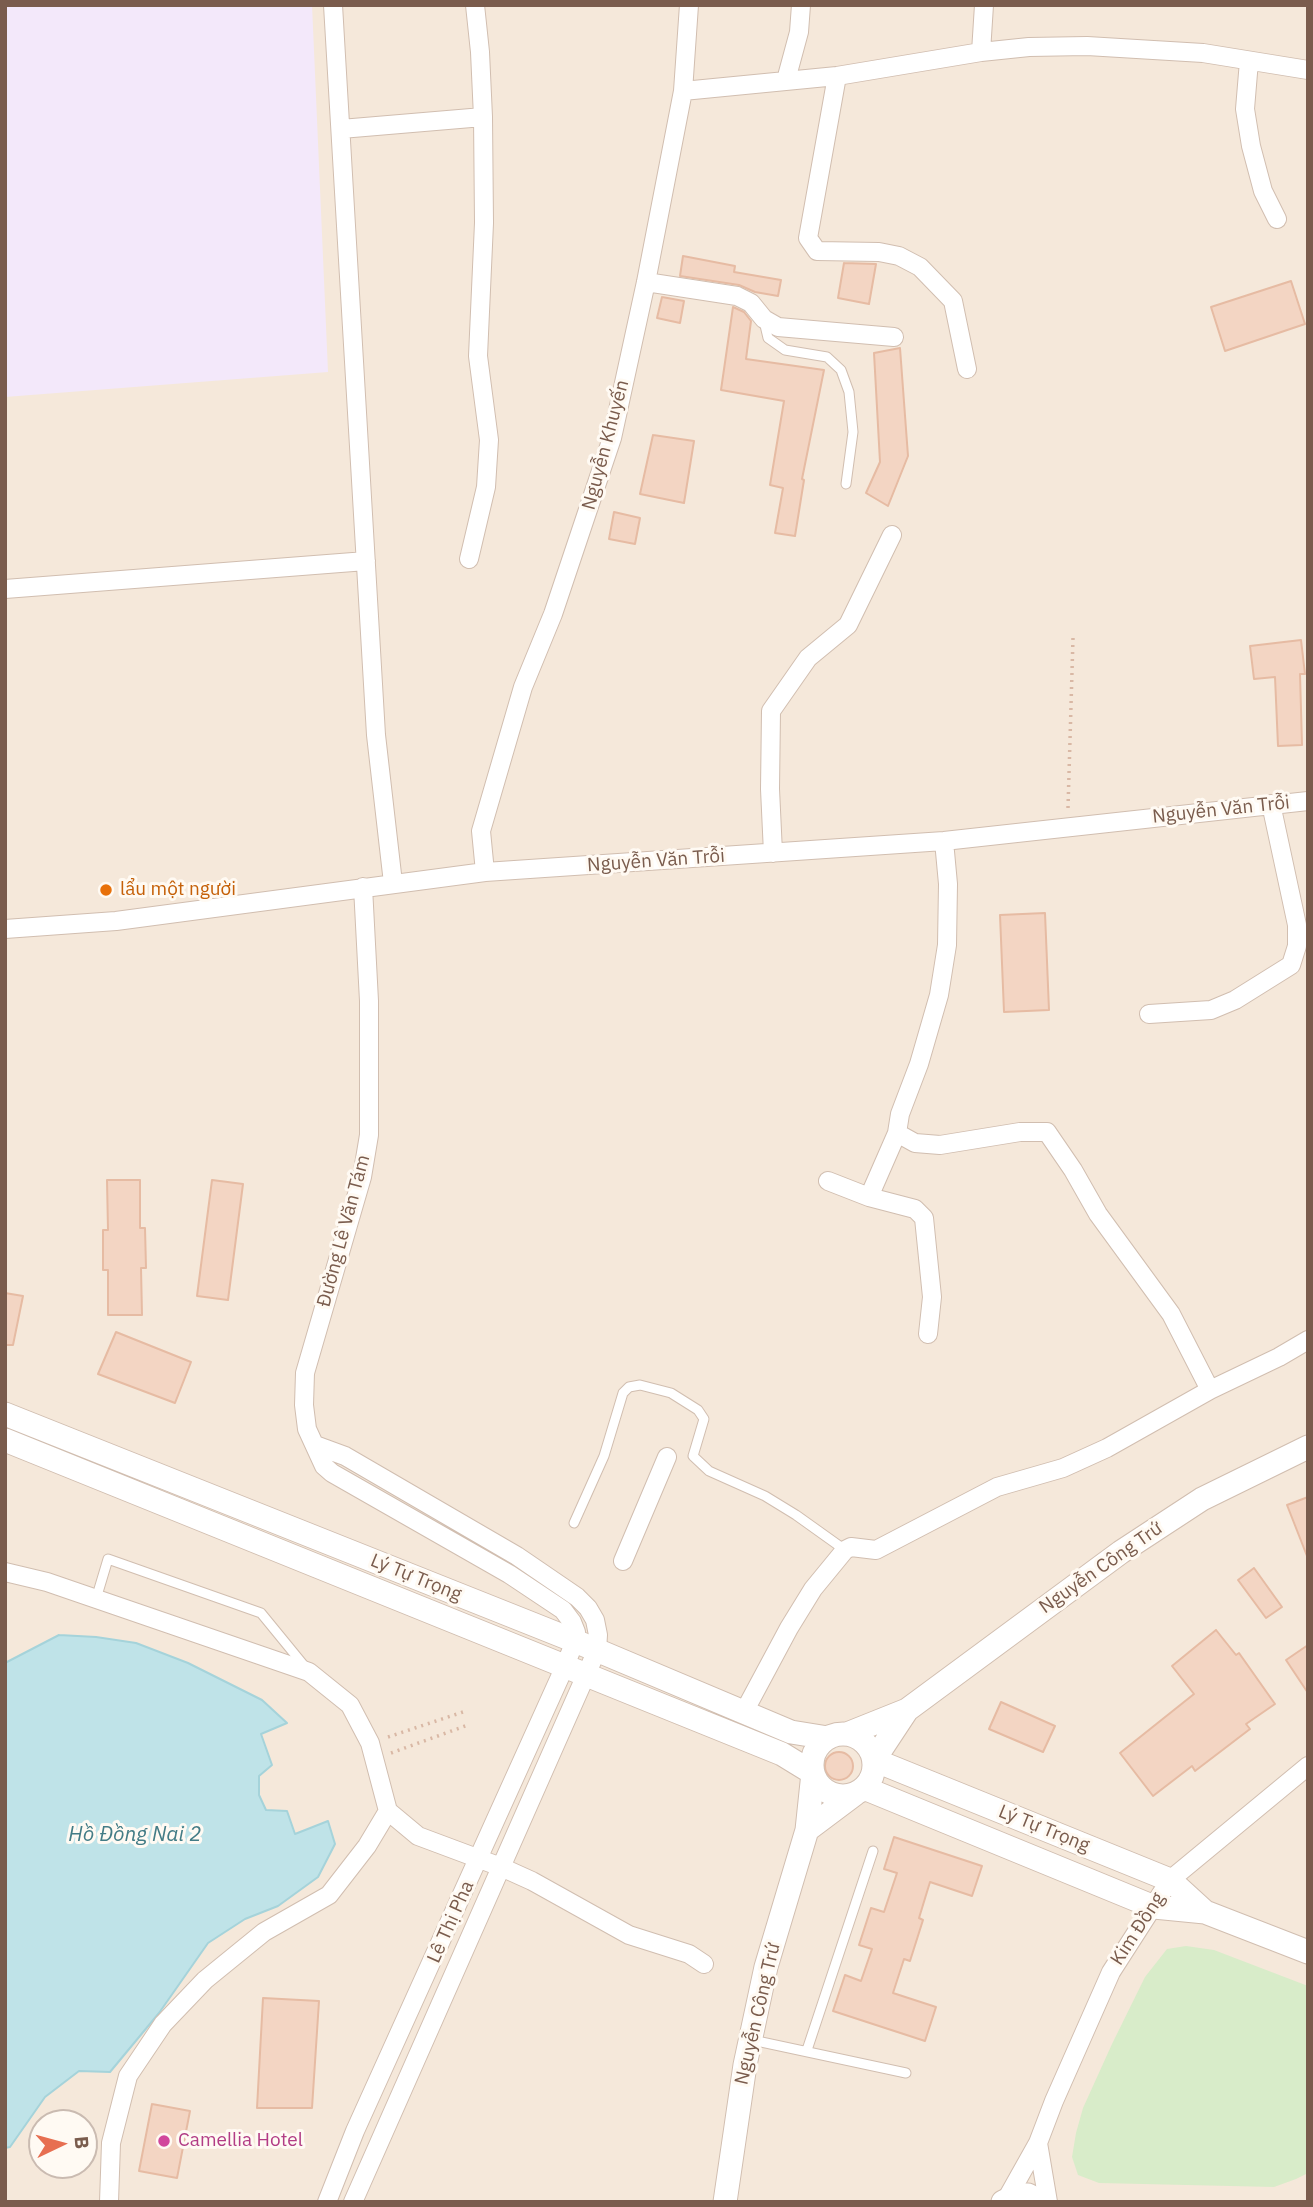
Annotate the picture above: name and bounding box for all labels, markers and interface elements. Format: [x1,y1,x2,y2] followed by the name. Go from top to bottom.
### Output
[578,378,634,512] street label: Nguyễn Khuyến
[1151,791,1291,829] street label: Nguyễn Văn Trỗi
[586,845,726,877] street label: Nguyễn Văn Trỗi
[120,879,236,901] place label: lẩu một người
[98,882,114,898] marker: lẩu một người
[313,1152,375,1310] street label: Đường Lê Văn Tám
[1035,1517,1167,1619] street label: Nguyễn Công Trứ
[367,1549,465,1607] street label: Lý Tự Trọng
[995,1800,1093,1858] street label: Lý Tự Trọng
[68,1822,202,1848] water label: Hồ Đồng Nai 2
[423,1877,479,1967] street label: Lê Thị Pha
[1106,1888,1170,1970] street label: Kim Đồng
[731,1941,785,2087] street label: Nguyễn Công Trứ
[28,2109,98,2179] north arrow
[178,2130,303,2152] place label: Camellia Hotel
[156,2133,172,2149] marker: Camellia Hotel
[69,2135,94,2150] text: B

